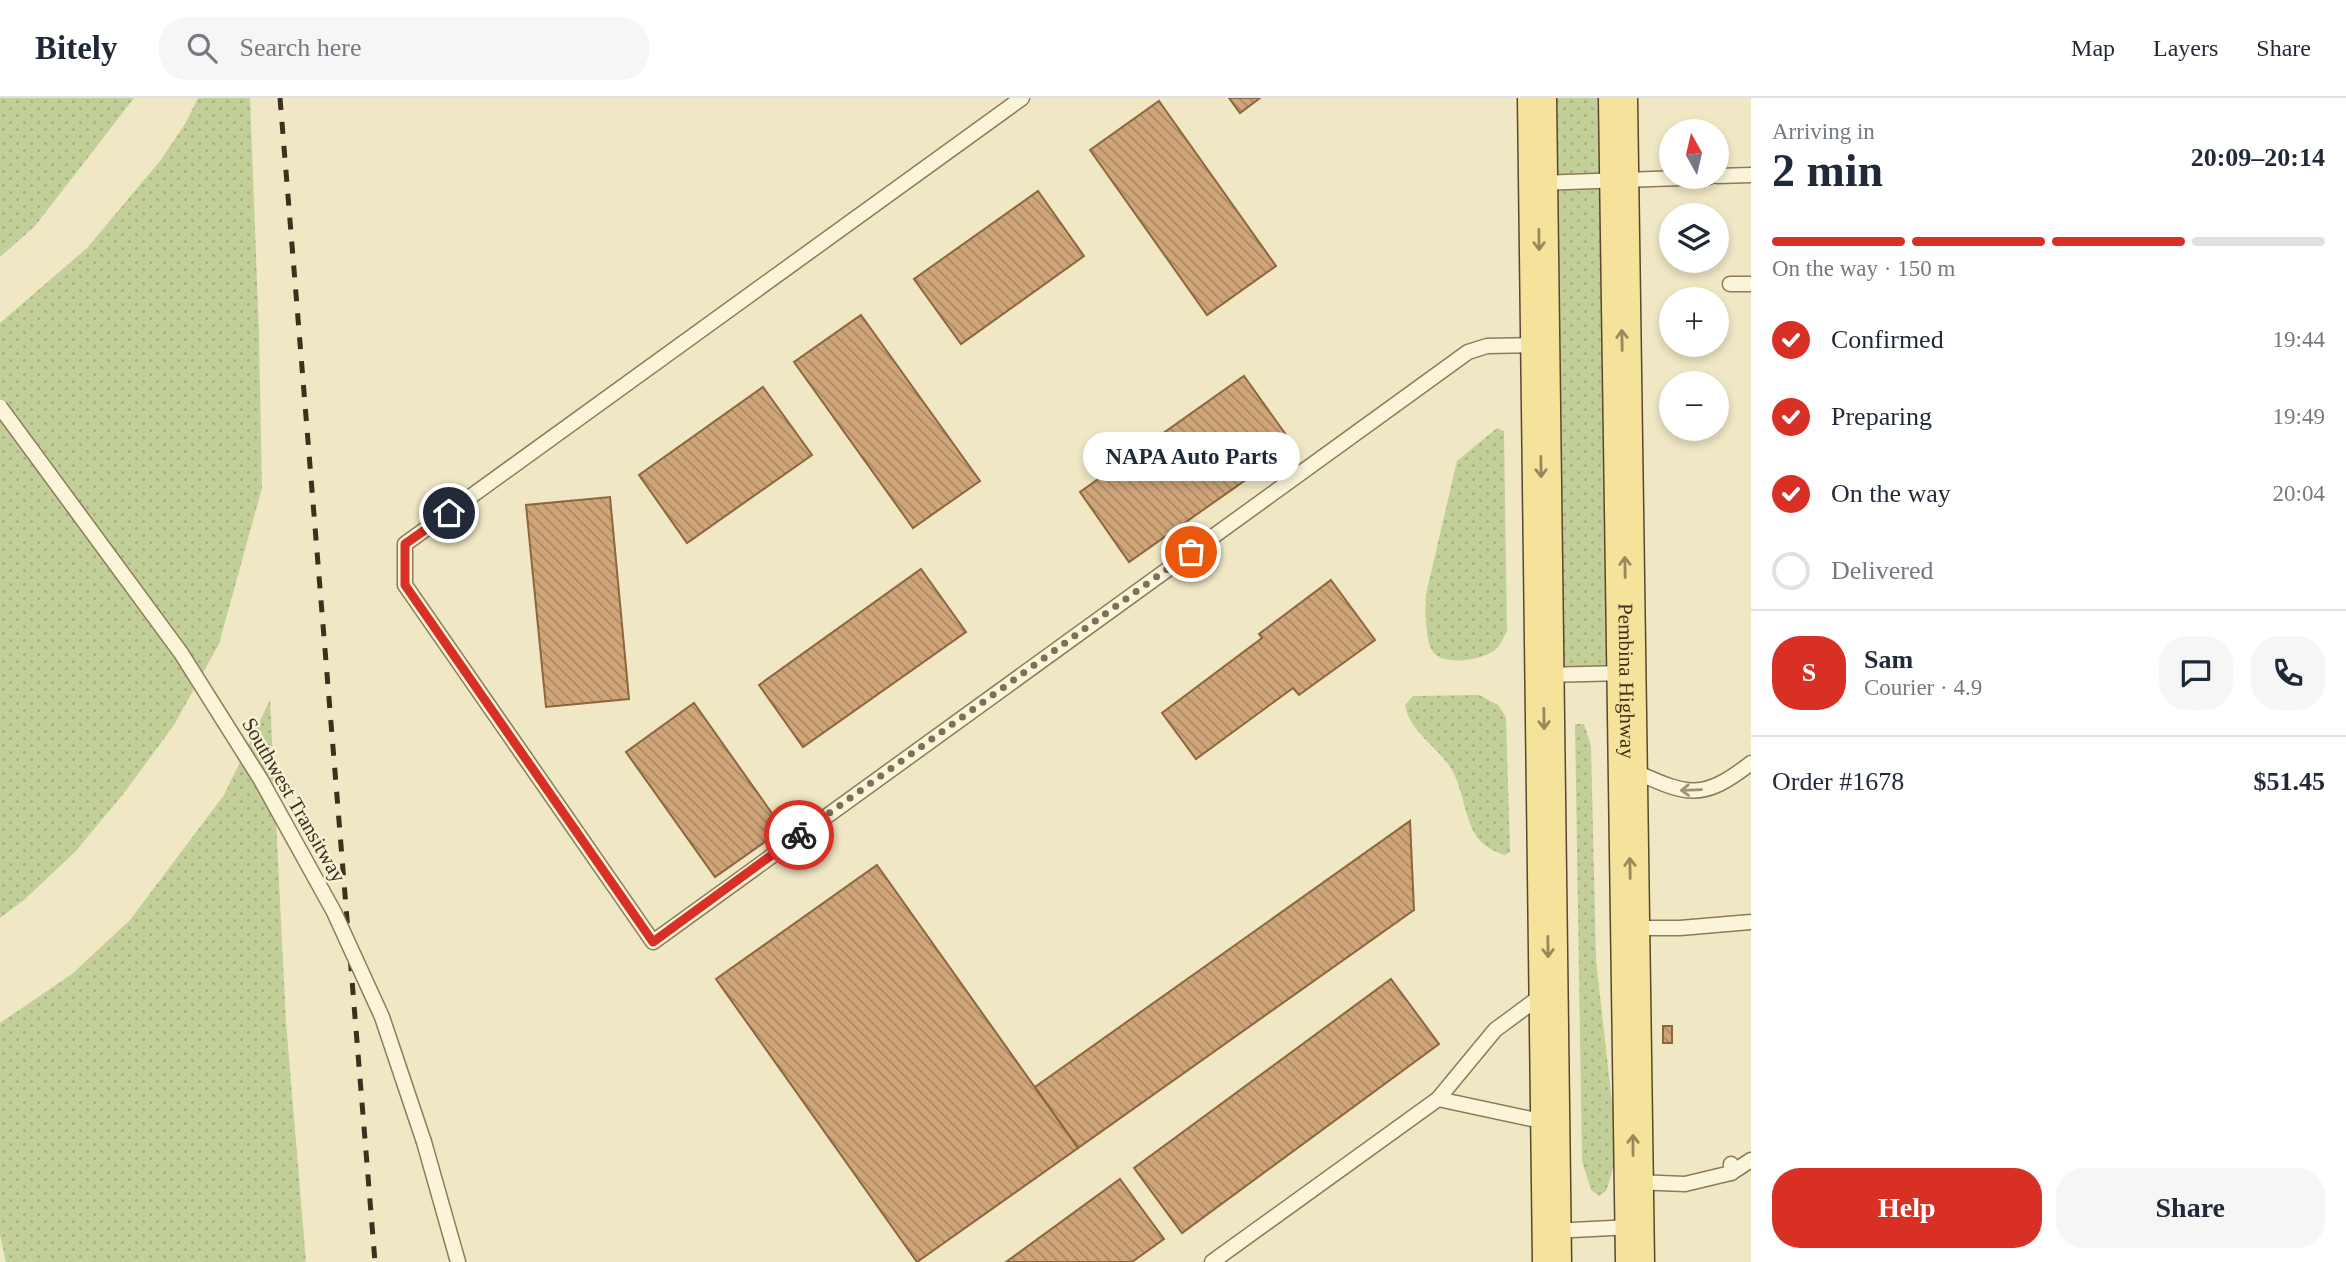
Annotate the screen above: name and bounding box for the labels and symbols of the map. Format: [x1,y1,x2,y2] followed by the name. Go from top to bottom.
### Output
[1659,119,1729,189] north arrow
[1532,228,1546,251] one-way arrow
[1615,329,1629,352] one-way arrow
[1082,433,1300,482] callout: NAPA Auto Parts
[1534,455,1548,478] one-way arrow
[419,483,479,543] pin
[1161,522,1221,582] pin
[1619,556,1632,579] one-way arrow
[1613,603,1640,760] street label: Pembina Highway
[1537,707,1551,730] one-way arrow
[237,713,351,887] street label: Southwest Transitway
[1680,784,1703,797] one-way arrow
[764,800,834,870] courier
[1623,857,1637,880] one-way arrow
[1541,935,1555,958] one-way arrow
[1626,1134,1640,1157] one-way arrow

